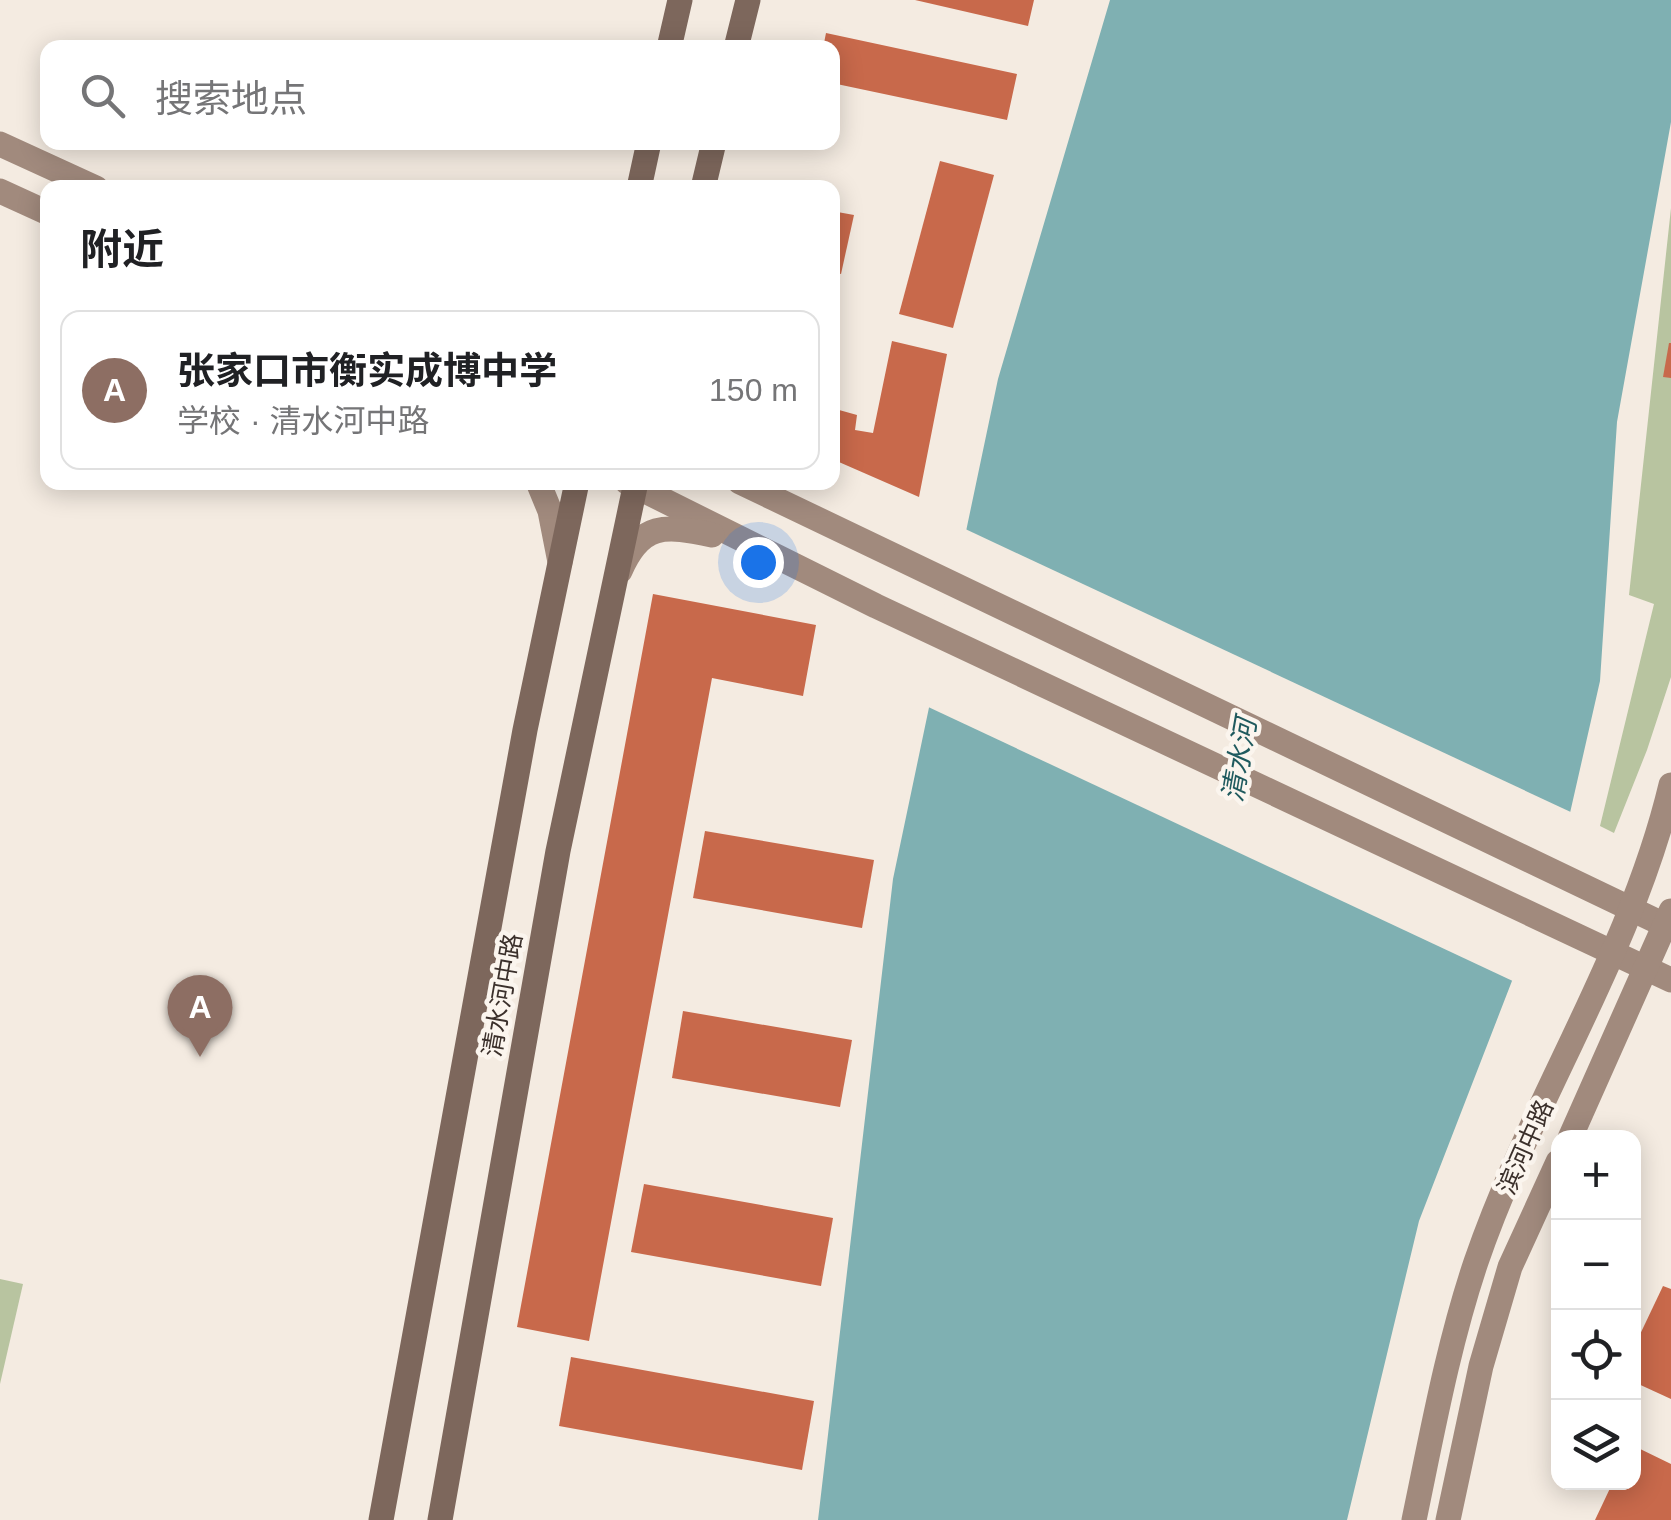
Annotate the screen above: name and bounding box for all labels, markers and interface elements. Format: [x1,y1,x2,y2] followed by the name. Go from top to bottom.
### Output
[40,40,840,150] search box
[75,68,130,123] icon: search
[155,78,307,120] text: 搜索地点
[80,226,164,273] text: 附近
[177,350,557,392] text: 张家口市衡实成博中学
[103,372,126,408] text: A
[709,372,798,408] text: 150 m
[177,403,429,439] text: 学校 · 清水河中路
[733,537,784,588] your location
[1217,711,1263,804] water label: 清水河
[477,931,527,1059] street label: 清水河中路
[168,974,232,1057] pin: A
[1492,1096,1558,1198] street label: 滨河中路
[1551,1130,1641,1490] map controls
[1551,1130,1641,1220] button: +
[1551,1220,1641,1310] button: −
[1551,1310,1641,1400] button: locate
[1551,1400,1641,1490] button: layers

